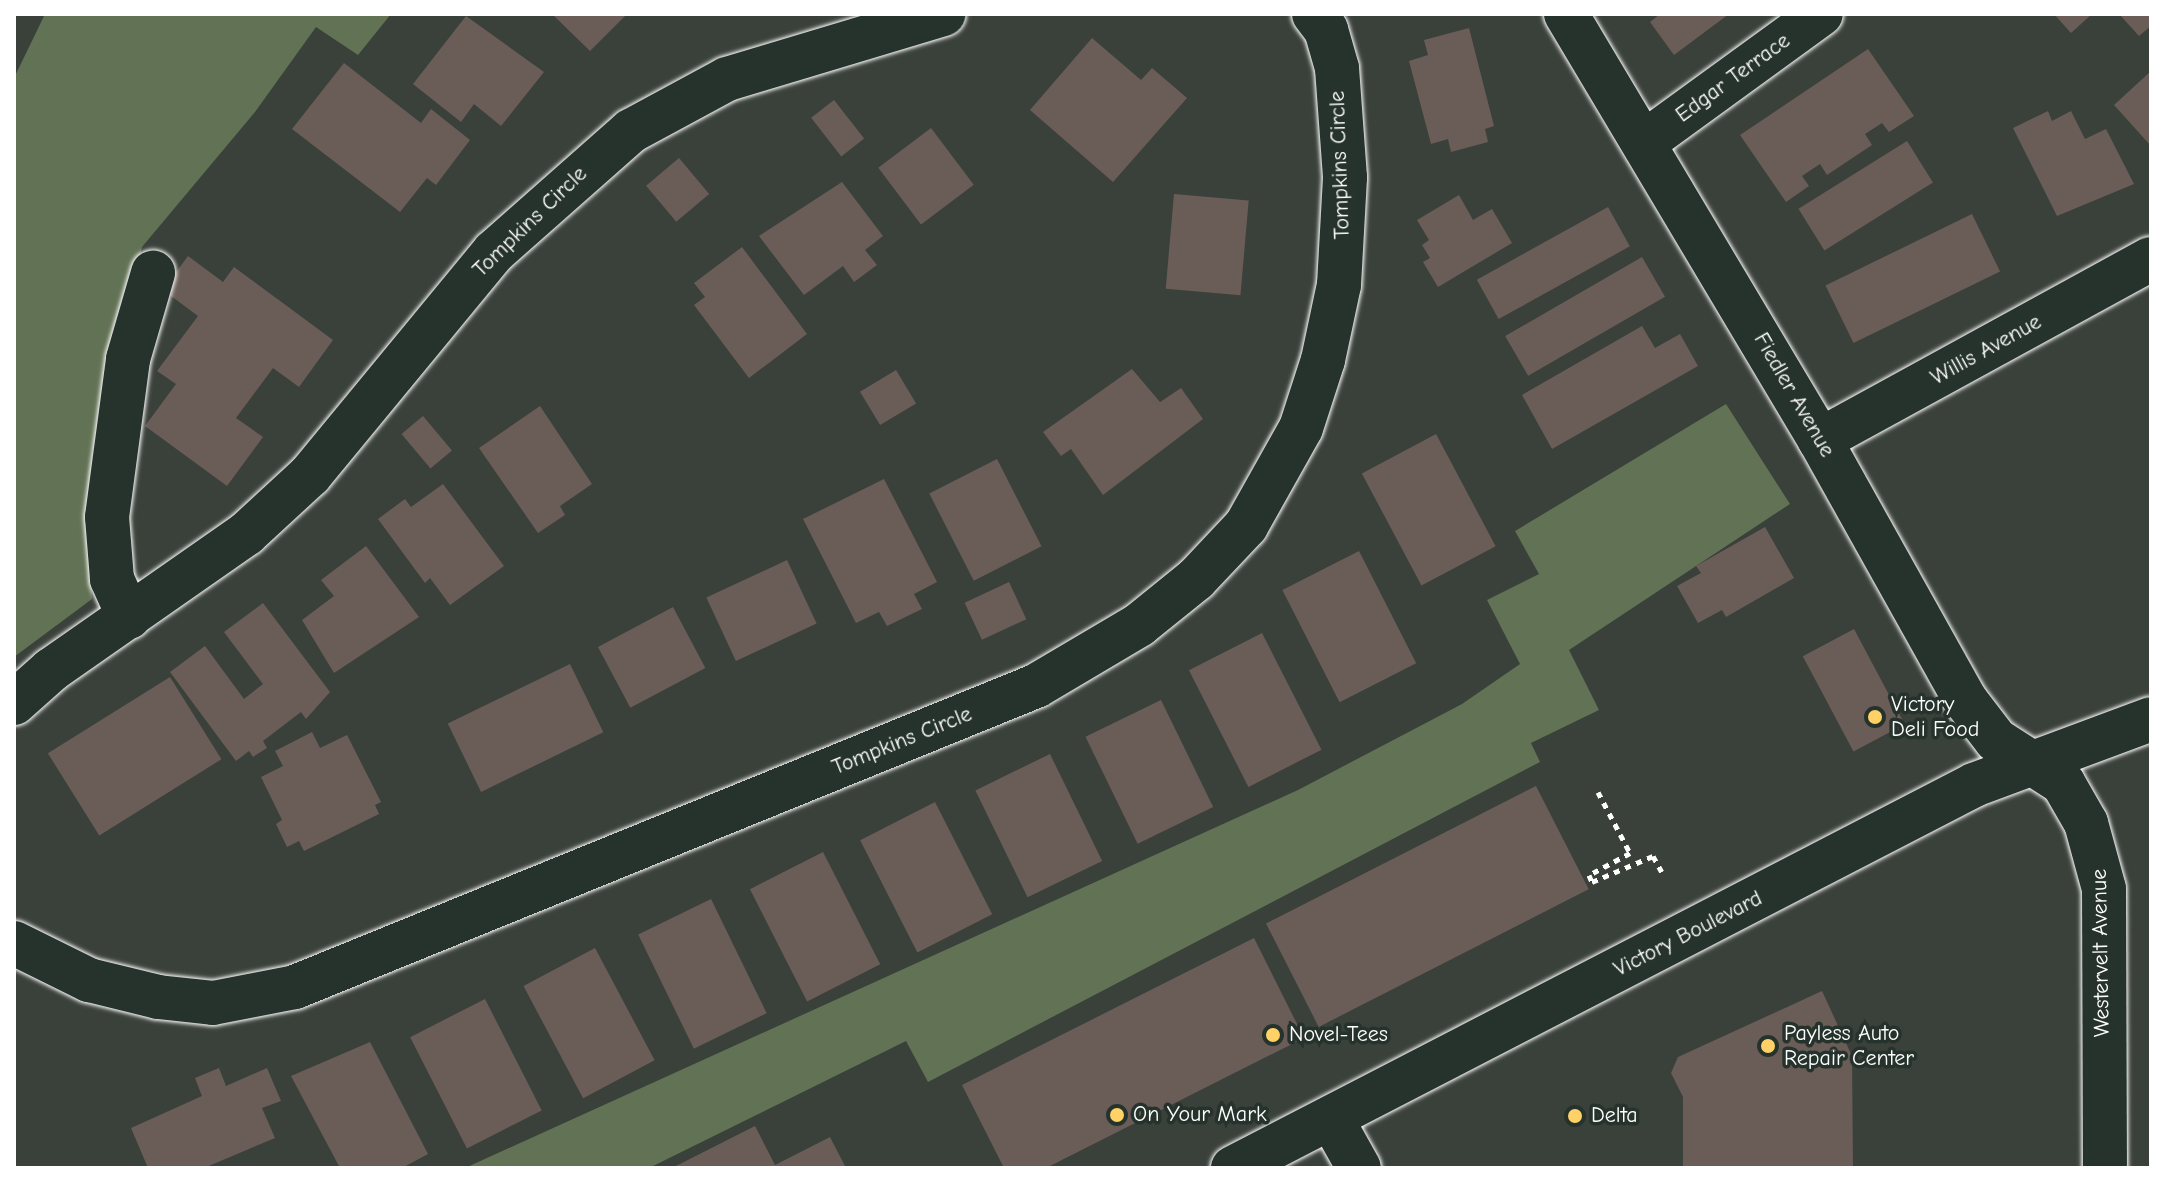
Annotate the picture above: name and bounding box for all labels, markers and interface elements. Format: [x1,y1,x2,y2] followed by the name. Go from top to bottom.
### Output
[1671,28,1795,128] street label: Edgar Terrace
[1324,90,1356,240] street label: Tompkins Circle
[467,161,593,283] street label: Tompkins Circle
[1926,309,2046,391] street label: Willis Avenue
[1748,328,1840,462] street label: Fiedler Avenue
[1891,691,1979,742] place label: Victory Deli Food
[828,701,976,781] street label: Tompkins Circle
[1866,708,1884,726] marker: Victory Deli Food
[2086,869,2116,1037] street label: Westervelt Avenue
[1609,885,1767,983] street label: Victory Boulevard
[1784,1020,1914,1072] place label: Payless Auto Repair Center
[1289,1022,1388,1048] place label: Novel-Tees
[1264,1026,1282,1044] marker: Novel-Tees
[1759,1037,1777,1055] marker: Payless Auto Repair Center
[1133,1102,1267,1128] place label: On Your Mark
[1591,1103,1638,1129] place label: Delta
[1108,1106,1126,1124] marker: On Your Mark
[1566,1107,1584,1125] marker: Delta

